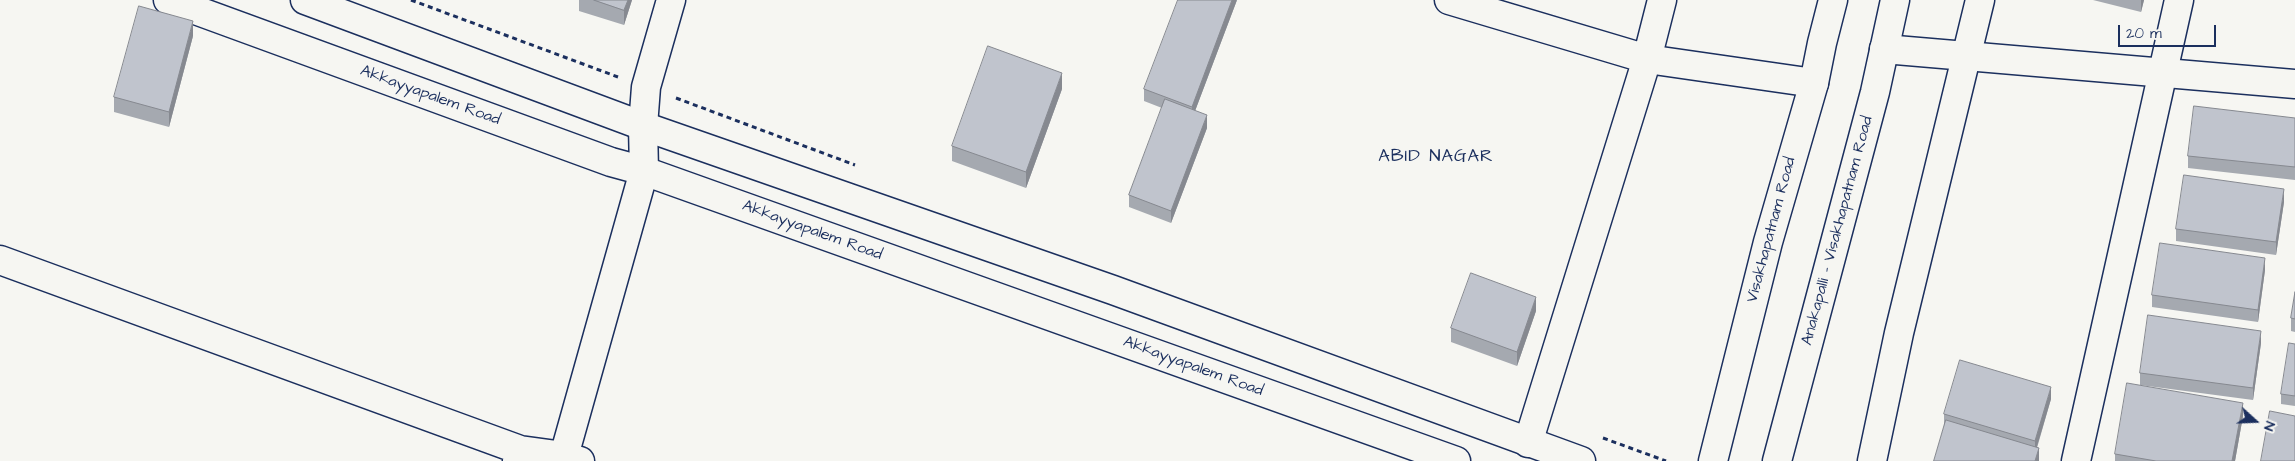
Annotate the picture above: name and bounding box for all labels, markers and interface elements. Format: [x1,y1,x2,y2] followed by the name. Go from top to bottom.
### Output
[2120,15,2218,47] scale bar
[2126,23,2162,44] text: 20 m
[357,62,503,130] street label: Akkayyapalem Road
[1798,114,1878,348] street label: Anakapalli - Visakhapatnam Road
[1377,146,1495,168] district label: ABID NAGAR
[1743,155,1801,305] street label: Visakhapatnam Road
[739,197,885,265] street label: Akkayyapalem Road
[1120,333,1266,401] street label: Akkayyapalem Road
[2230,396,2280,446] north arrow
[2258,419,2280,434] text: N

